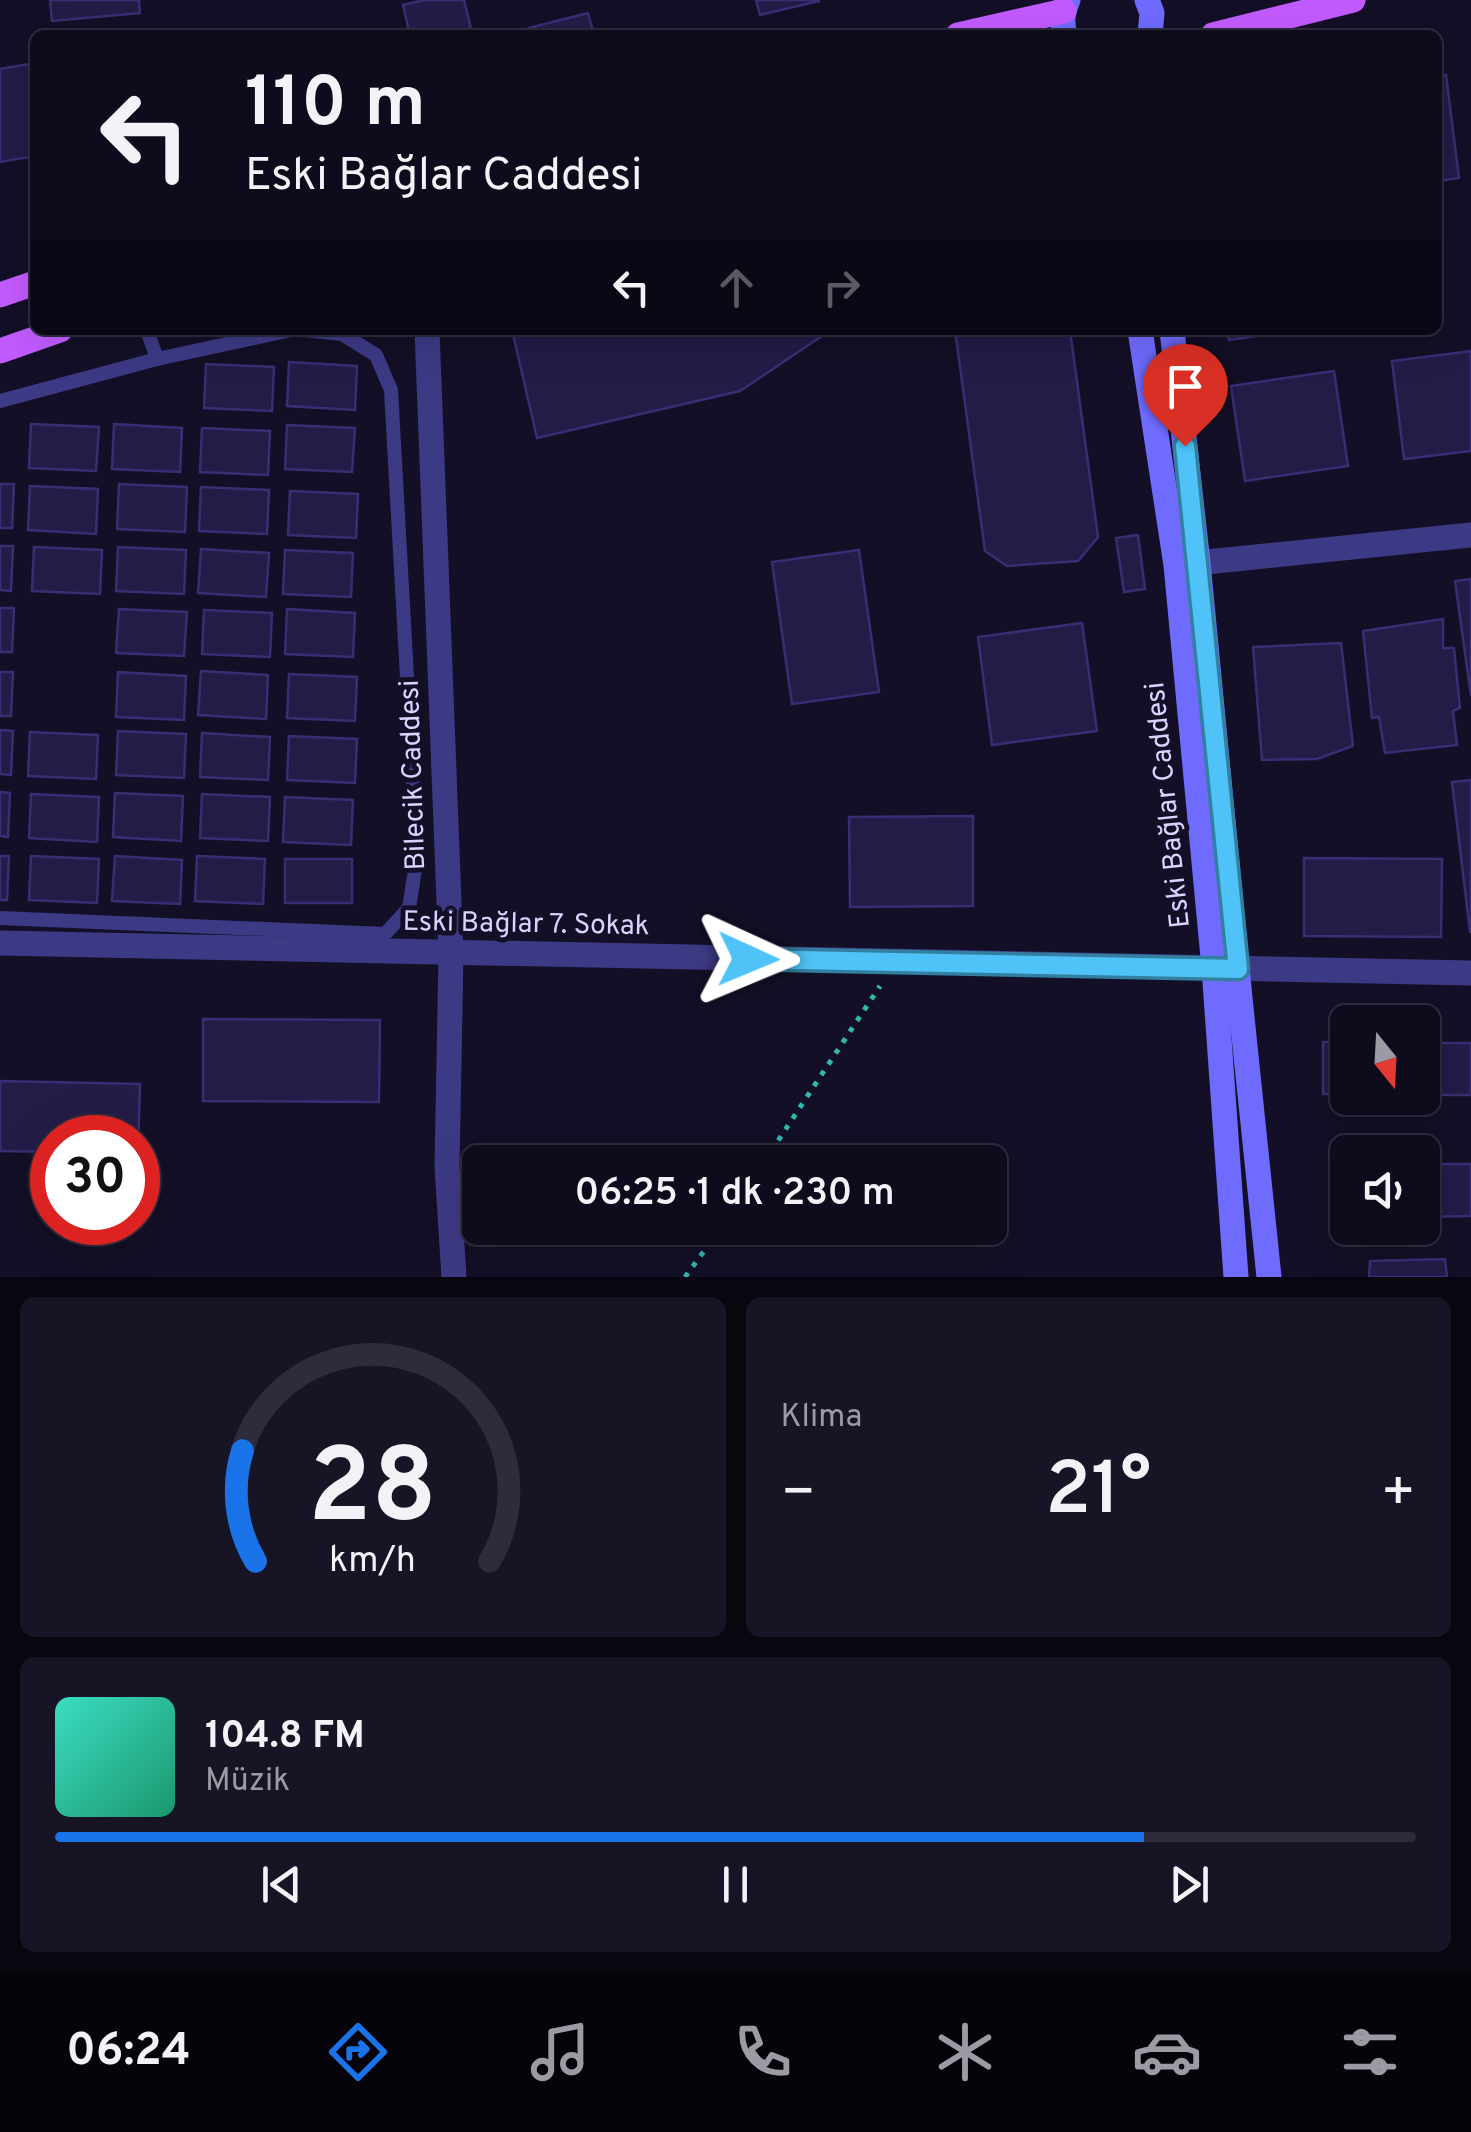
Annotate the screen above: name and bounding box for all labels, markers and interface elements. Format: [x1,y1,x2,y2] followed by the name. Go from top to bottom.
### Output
[245,62,426,151] text: 110 m
[80,70,210,200] icon: left
[245,149,643,206] text: Eski Bağlar Caddesi
[604,260,659,315] icon: left
[709,260,764,315] icon: ahead
[814,260,869,315] icon: right
[1143,344,1228,447] pin
[1158,359,1213,414] icon: arrive
[393,679,435,871] street label: Bilecik Caddesi
[1138,680,1200,930] street label: Eski Bağlar Caddesi
[402,905,650,945] street label: Eski Bağlar 7. Sokak
[696,907,800,1011] position arrow
[1330,1005,1440,1115] north arrow
[1330,1005,1440,1245] map controls
[30,1115,160,1245] speed limit sign: 30
[1330,1135,1440,1245] button: sound
[574,1170,895,1219] text: 06:25 · 1 dk · 230 m
[781,1398,862,1438] text: Klima
[308,1427,437,1559] text: 28
[1045,1446,1151,1541] text: 21°
[781,1460,816,1530] text: −
[1381,1460,1416,1530] text: +
[329,1539,416,1585] text: km/h
[205,1713,365,1762] text: 104.8 FM
[205,1762,290,1802] text: Müzik
[254,1857,309,1912] icon: previous
[708,1857,763,1912] icon: pause
[1162,1857,1217,1912] icon: next
[323,2017,393,2087] icon: directions
[525,2017,595,2087] icon: music
[728,2017,798,2087] icon: phone
[930,2017,1000,2087] icon: climate
[1132,2017,1202,2087] icon: car
[1335,2017,1405,2087] icon: filters
[66,2024,191,2081] text: 06:24

